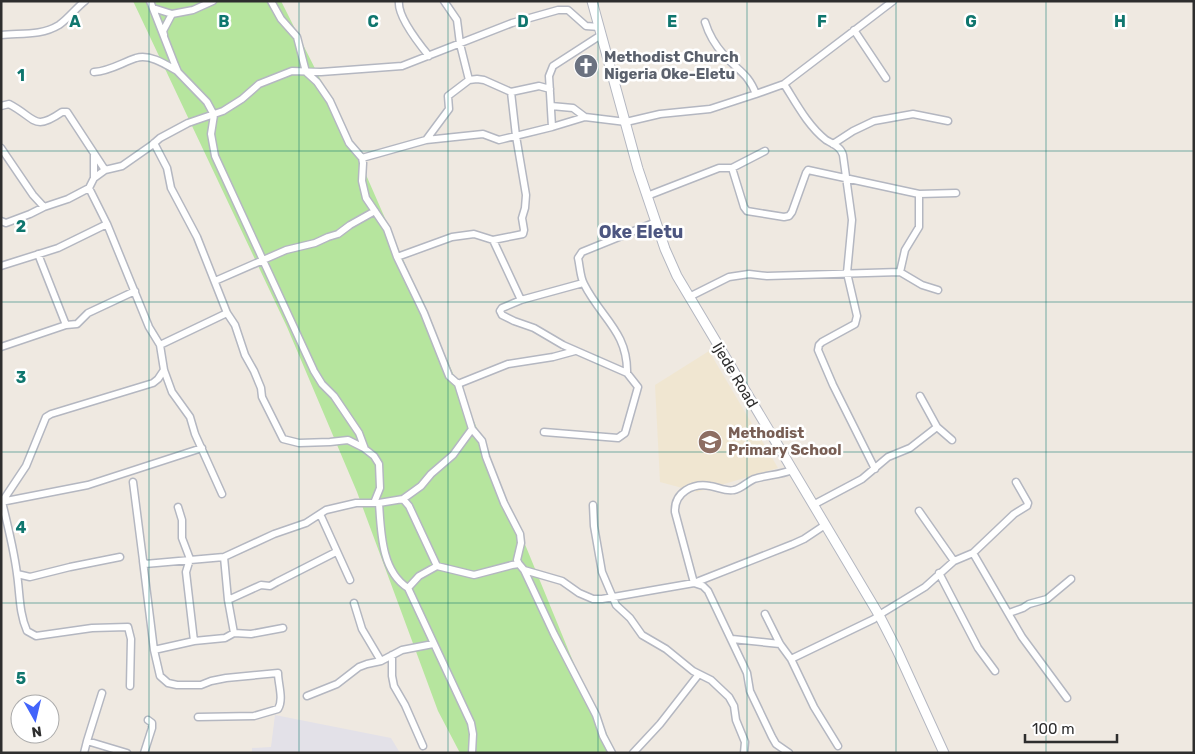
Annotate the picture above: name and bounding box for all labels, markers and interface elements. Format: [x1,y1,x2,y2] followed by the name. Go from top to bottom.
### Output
[69,12,81,31] text: A
[218,12,230,31] text: B
[367,12,379,31] text: C
[517,12,529,31] text: D
[667,12,677,31] text: E
[817,12,827,31] text: F
[965,12,977,31] text: G
[1114,12,1126,31] text: H
[604,48,739,83] place label: Methodist Church Nigeria Oke-Eletu
[573,53,599,79] church icon: Methodist Church Nigeria Oke-Eletu
[17,66,25,85] text: 1
[16,217,26,236] text: 2
[599,221,683,243] district label: Oke Eletu
[708,339,762,411] street label: Ijede Road
[16,368,26,387] text: 3
[728,424,842,459] place label: Methodist Primary School
[697,429,723,455] school or university icon: Methodist Primary School
[16,518,27,537] text: 4
[16,669,26,688] text: 5
[10,694,60,744] north arrow
[1025,712,1118,744] scale bar
[1032,720,1074,738] text: 100 m
[31,722,43,740] text: N

